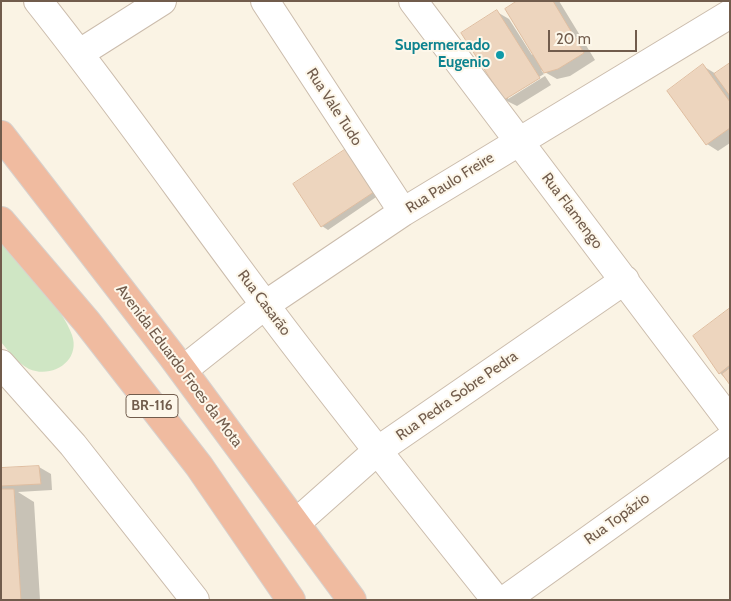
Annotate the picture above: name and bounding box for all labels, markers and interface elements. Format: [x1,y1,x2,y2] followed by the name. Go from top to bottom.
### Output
[551,20,640,52] scale bar
[556,30,591,48] text: 20 m
[395,37,490,72] place label: Supermercado Eugenio
[494,49,506,61] marker: Supermercado Eugenio
[302,65,366,149] street label: Rua Vale Tudo
[403,149,497,217] street label: Rua Paulo Freire
[537,169,607,253] street label: Rua Flamengo
[234,267,294,339] street label: Rua Casarão
[112,281,246,451] street label: Avenida Eduardo Froes da Mota
[393,347,521,445] street label: Rua Pedra Sobre Pedra
[126,394,178,418] road number: BR-116
[581,489,653,549] street label: Rua Topázio

